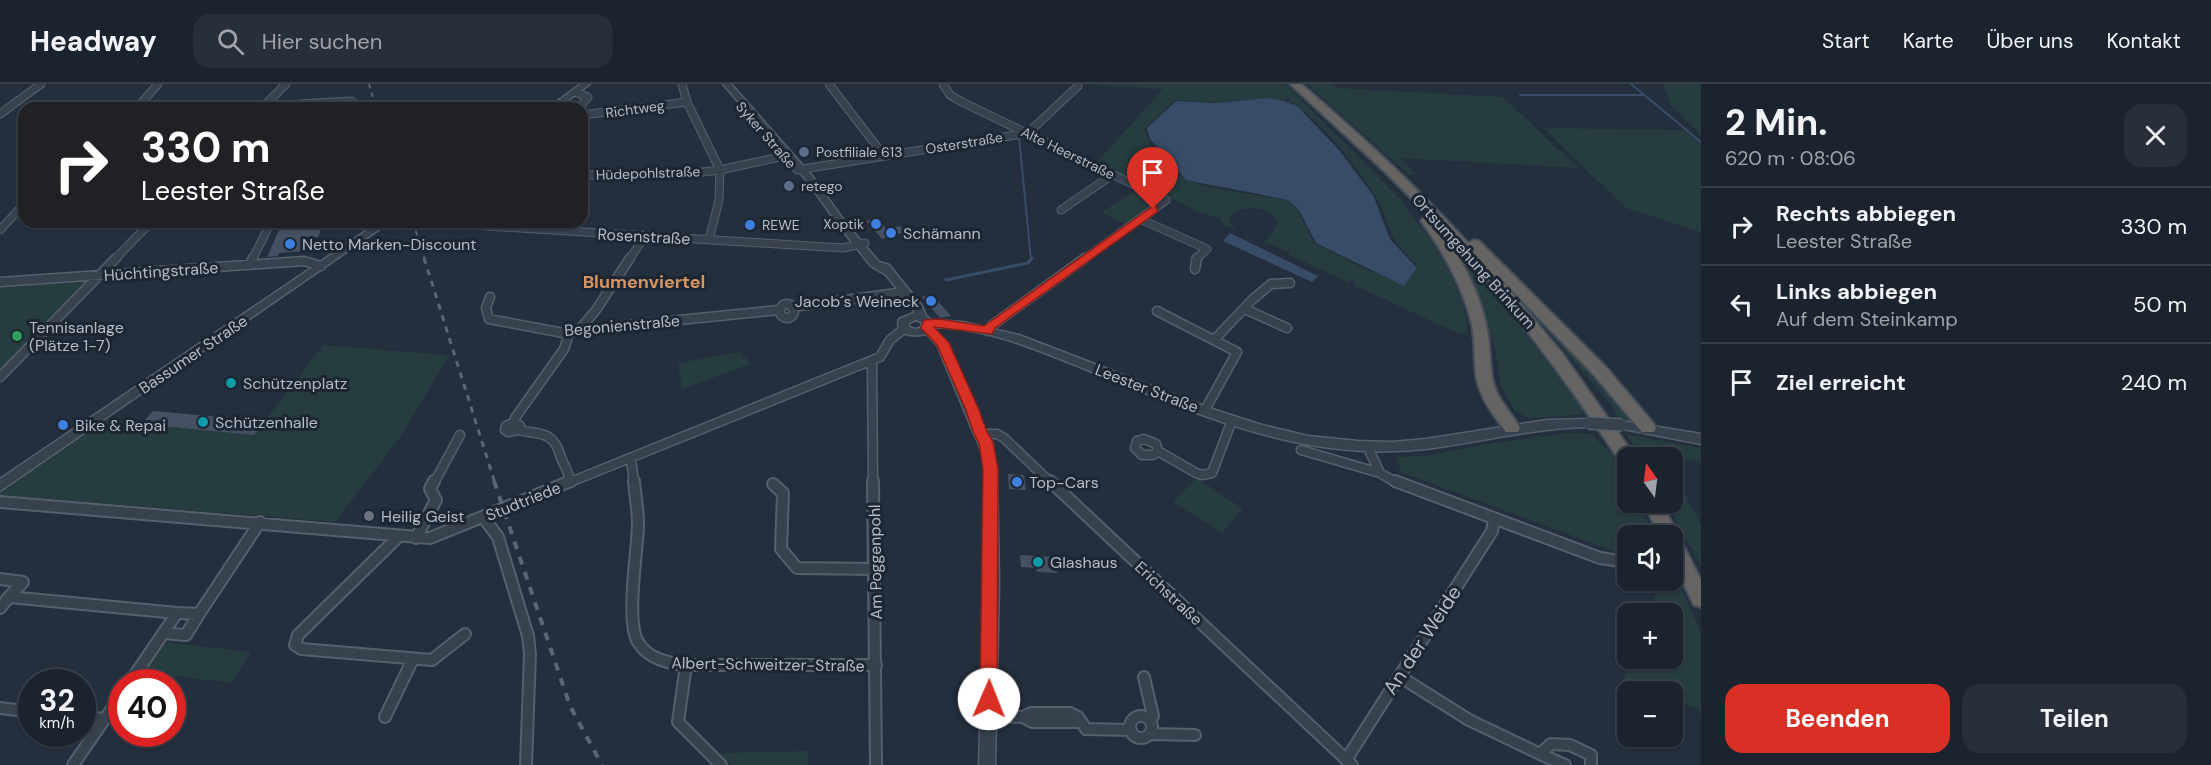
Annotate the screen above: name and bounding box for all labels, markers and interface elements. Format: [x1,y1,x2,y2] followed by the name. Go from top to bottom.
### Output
[193,14,613,68] search box
[30,23,157,60] text: Headway
[214,25,247,58] icon: search
[262,27,382,56] text: Hier suchen
[1822,27,1870,55] text: Start
[1903,27,1954,55] text: Karte
[1987,27,2073,55] text: Über uns
[2106,27,2181,55] text: Kontakt
[604,96,666,122] street label: Richtweg
[732,98,800,172] street label: Syker Straße
[1725,99,1827,146] text: 2 Min.
[2124,104,2187,167] button: close
[141,120,271,175] text: 330 m
[1018,123,1118,183] street label: Alte Heerstraße
[42,126,120,204] icon: right
[924,128,1004,158] street label: Osterstraße
[816,143,902,161] place label: Postfiliale 613
[797,145,811,159] marker: Postfiliale 613
[1725,145,1856,171] text: 620 m · 08:06
[1127,147,1178,209] pin
[1136,156,1169,189] icon: arrive
[595,162,701,184] street label: Hüdepohlstraße
[141,173,325,208] text: Leester Straße
[801,177,843,195] place label: retego
[782,179,796,193] marker: retego
[1407,189,1540,333] street label: Ortsumgehung Brinkum
[1776,199,1956,228] text: Rechts abbiegen
[1725,210,1758,243] icon: right
[2120,212,2187,241] text: 330 m
[823,215,864,233] place label: Xoptik
[762,216,800,234] place label: REWE
[869,217,883,231] marker: Xoptik
[743,218,757,232] marker: REWE
[903,223,981,244] place label: Schämann
[597,224,691,249] street label: Rosenstraße
[884,226,898,240] marker: Schämann
[1776,228,1912,254] text: Leester Straße
[302,234,477,255] place label: Netto Marken-Discount
[283,237,297,251] marker: Netto Marken-Discount
[103,257,219,286] street label: Hüchtingstraße
[583,270,705,294] district label: Blumenviertel
[1776,277,1937,306] text: Links abbiegen
[1725,288,1758,321] icon: left
[2133,290,2187,319] text: 50 m
[795,291,919,312] place label: Jacob´s Weineck
[924,294,938,308] marker: Jacob´s Weineck
[1776,306,1958,332] text: Auf dem Steinkamp
[135,310,252,399] street label: Bassumer Straße
[563,310,681,341] street label: Begonienstraße
[29,317,124,356] place label: Tennisanlage (Plätze 1-7)
[10,329,24,343] marker: Tennisanlage (Plätze 1-7)
[1092,359,1201,418] street label: Leester Straße
[1725,366,1758,399] icon: arrive
[1776,368,1906,397] text: Ziel erreicht
[2121,368,2187,397] text: 240 m
[243,373,347,394] place label: Schützenplatz
[224,376,238,390] marker: Schützenplatz
[215,412,318,433] place label: Schützenhalle
[75,415,166,436] place label: Bike & Repai
[196,415,210,429] marker: Schützenhalle
[56,418,70,432] marker: Bike & Repai
[1617,447,1683,513] north arrow
[1617,447,1683,747] map controls
[1029,472,1099,493] place label: Top-Cars
[1010,475,1024,489] marker: Top-Cars
[483,477,564,526] street label: Studtriede
[864,504,887,620] street label: Am Poggenpohl
[381,506,464,527] place label: Heilig Geist
[362,509,376,523] marker: Heilig Geist
[1617,525,1683,591] button: sound
[1050,552,1118,573] place label: Glashaus
[1031,555,1045,569] marker: Glashaus
[1130,557,1207,630] street label: Erichstraße
[1377,580,1467,700] street label: An der Weide
[1617,603,1683,669] button: +
[671,652,865,677] street label: Albert-Schweitzer-Straße
[957,667,1021,731] position arrow
[108,669,186,747] speed limit sign: 40
[39,681,75,720] text: 32
[1617,681,1683,747] button: −
[1725,684,1950,753] button: Beenden
[1962,684,2187,753] button: Teilen
[39,713,75,733] text: km/h

